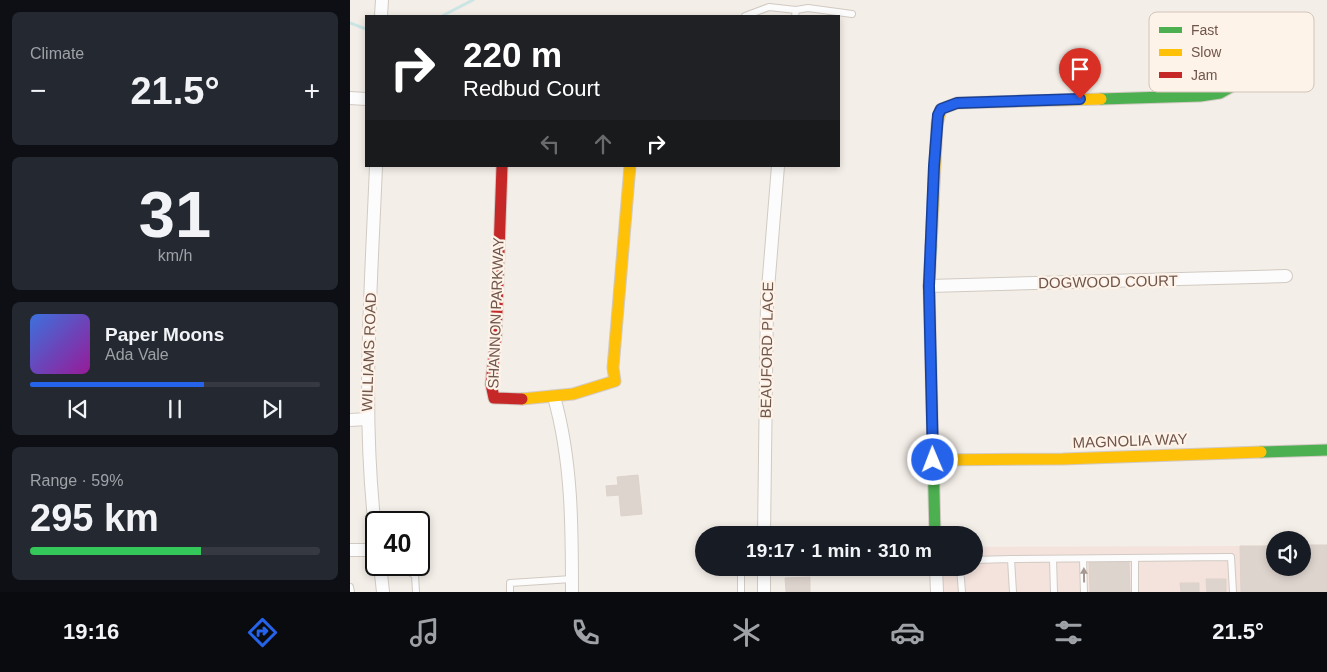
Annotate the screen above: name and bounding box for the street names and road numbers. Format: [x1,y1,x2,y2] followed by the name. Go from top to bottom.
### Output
[484,237,507,389] street label: SHANNON PARKWAY
[1038,272,1178,291] street label: DOGWOOD COURT
[757,282,776,418] street label: BEAUFORD PLACE
[358,292,379,412] street label: WILLIAMS ROAD
[1072,430,1188,451] street label: MAGNOLIA WAY

